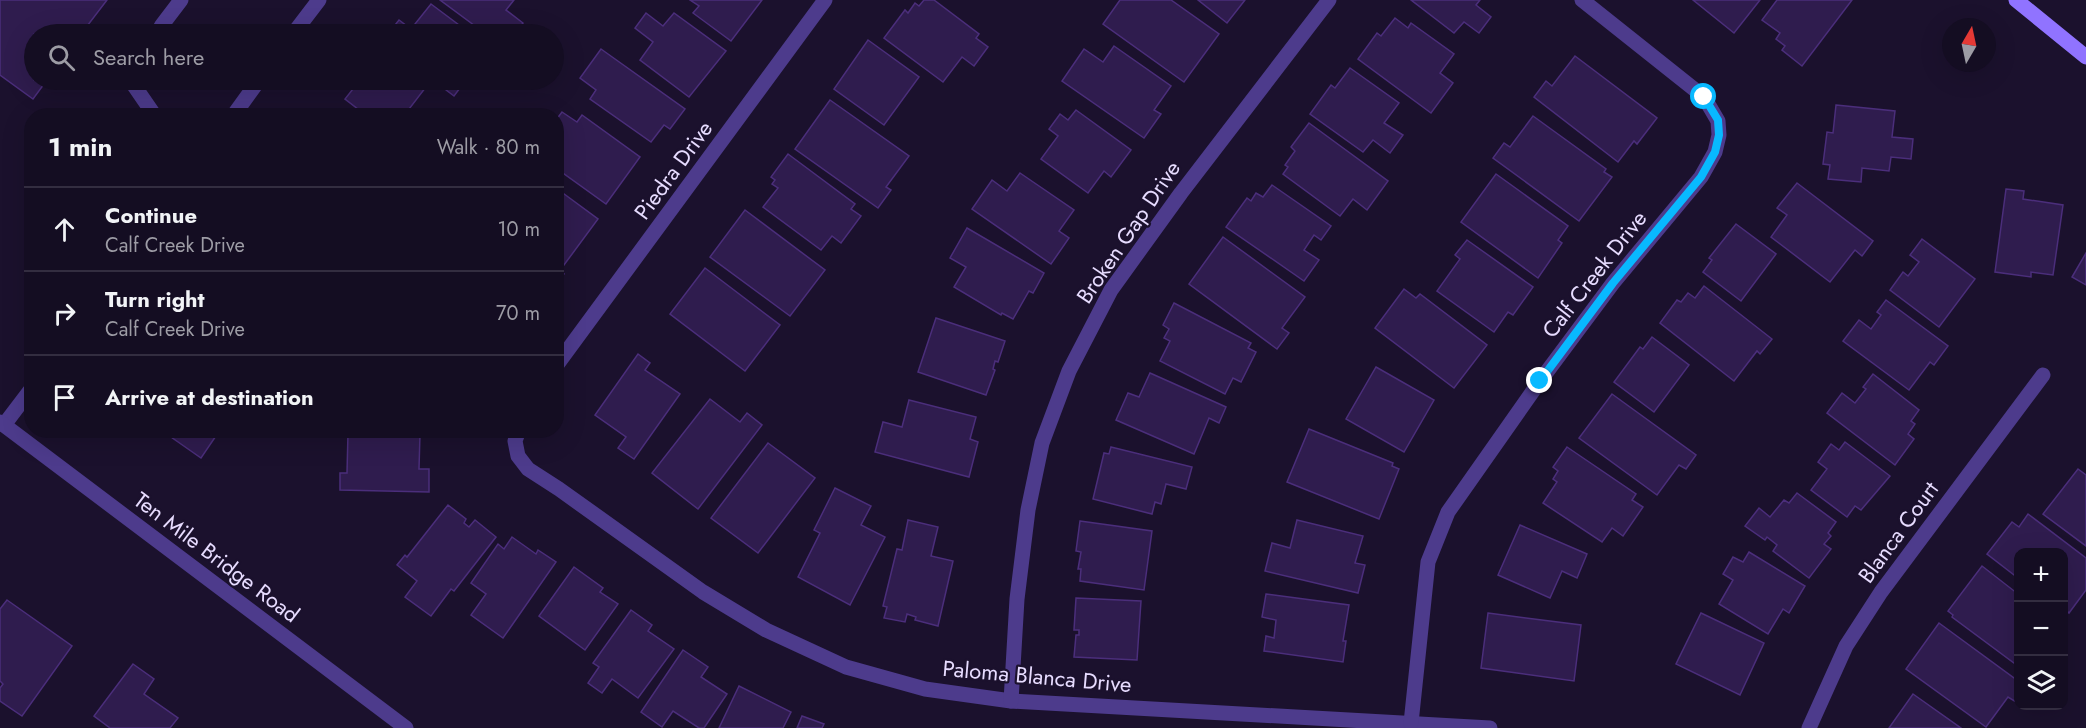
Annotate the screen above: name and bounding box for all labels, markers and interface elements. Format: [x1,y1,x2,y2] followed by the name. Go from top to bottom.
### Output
[1942,18,1996,72] north arrow
[24,24,564,90] search box
[45,41,78,74] icon: search
[93,41,204,73] text: Search here
[1690,83,1716,109] route start
[626,114,720,226] street label: Piedra Drive
[48,128,112,166] text: 1 min
[437,133,540,162] text: Walk · 80 m
[1068,154,1188,310] street label: Broken Gap Drive
[105,199,197,231] text: Continue
[1534,204,1654,344] street label: Calf Creek Drive
[48,213,81,246] icon: ahead
[497,215,540,244] text: 10 m
[105,231,245,260] text: Calf Creek Drive
[105,283,205,315] text: Turn right
[48,297,81,330] icon: right
[496,299,540,328] text: 70 m
[105,315,245,344] text: Calf Creek Drive
[1526,367,1552,393] route end
[48,381,81,414] icon: arrive
[105,381,314,413] text: Arrive at destination
[1850,474,1946,589] street label: Blanca Court
[127,484,307,630] street label: Ten Mile Bridge Road
[2014,548,2068,710] map controls
[2014,548,2068,602] button: +
[2014,602,2068,656] button: −
[941,652,1133,700] street label: Paloma Blanca Drive
[2014,656,2068,710] button: layers

